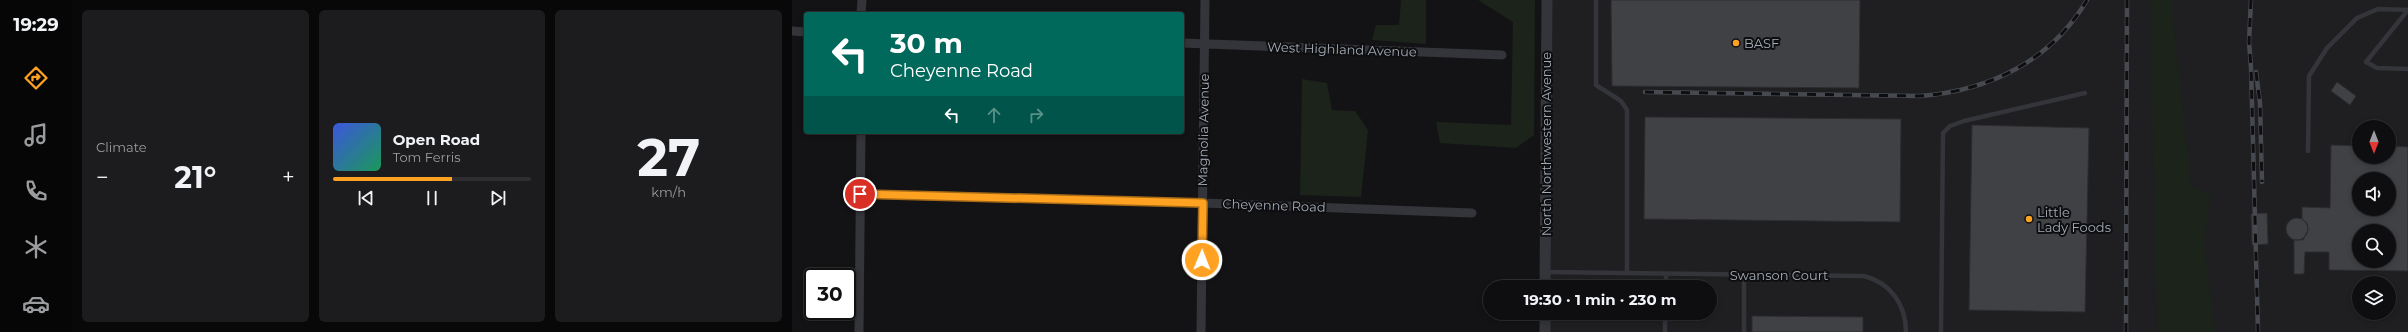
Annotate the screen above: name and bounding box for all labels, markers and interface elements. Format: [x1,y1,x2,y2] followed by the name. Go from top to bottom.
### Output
[13,14,59,36] text: 19:29
[890,26,963,60] text: 30 m
[824,28,876,80] icon: left
[1744,35,1779,51] place label: BASF
[1267,38,1417,60] street label: West Highland Avenue
[1731,38,1741,48] marker: BASF
[1538,52,1554,236] street label: North Northwestern Avenue
[890,60,1033,82] text: Cheyenne Road
[22,64,50,92] icon: directions
[1194,73,1212,187] street label: Magnolia Avenue
[941,104,963,126] icon: left
[983,104,1005,126] icon: ahead
[1025,104,1047,126] icon: right
[2352,120,2396,164] north arrow
[2352,120,2396,320] map controls
[22,121,50,149] icon: music
[637,126,700,189] text: 27
[393,130,480,149] text: Open Road
[96,139,147,155] text: Climate
[393,149,461,165] text: Tom Ferris
[174,159,216,196] text: 21°
[96,164,109,191] text: −
[282,164,295,191] text: +
[2352,172,2396,216] button: sound
[22,177,50,205] icon: phone
[843,177,877,211] pin
[849,183,871,205] icon: arrive
[651,184,686,200] text: km/h
[355,187,377,209] icon: previous
[421,187,443,209] icon: pause
[487,187,509,209] icon: next
[1222,195,1326,215] street label: Cheyenne Road
[2037,204,2111,235] place label: Little Lady Foods
[2024,214,2034,224] marker: Little Lady Foods
[2352,224,2396,268] button: search
[22,233,50,261] icon: climate
[1181,239,1223,281] position arrow
[1730,267,1828,283] street label: Swanson Court
[804,268,856,320] speed limit sign: 30
[2352,276,2396,320] button: layers
[22,290,50,318] icon: car
[1523,290,1677,309] text: 19:30 · 1 min · 230 m

